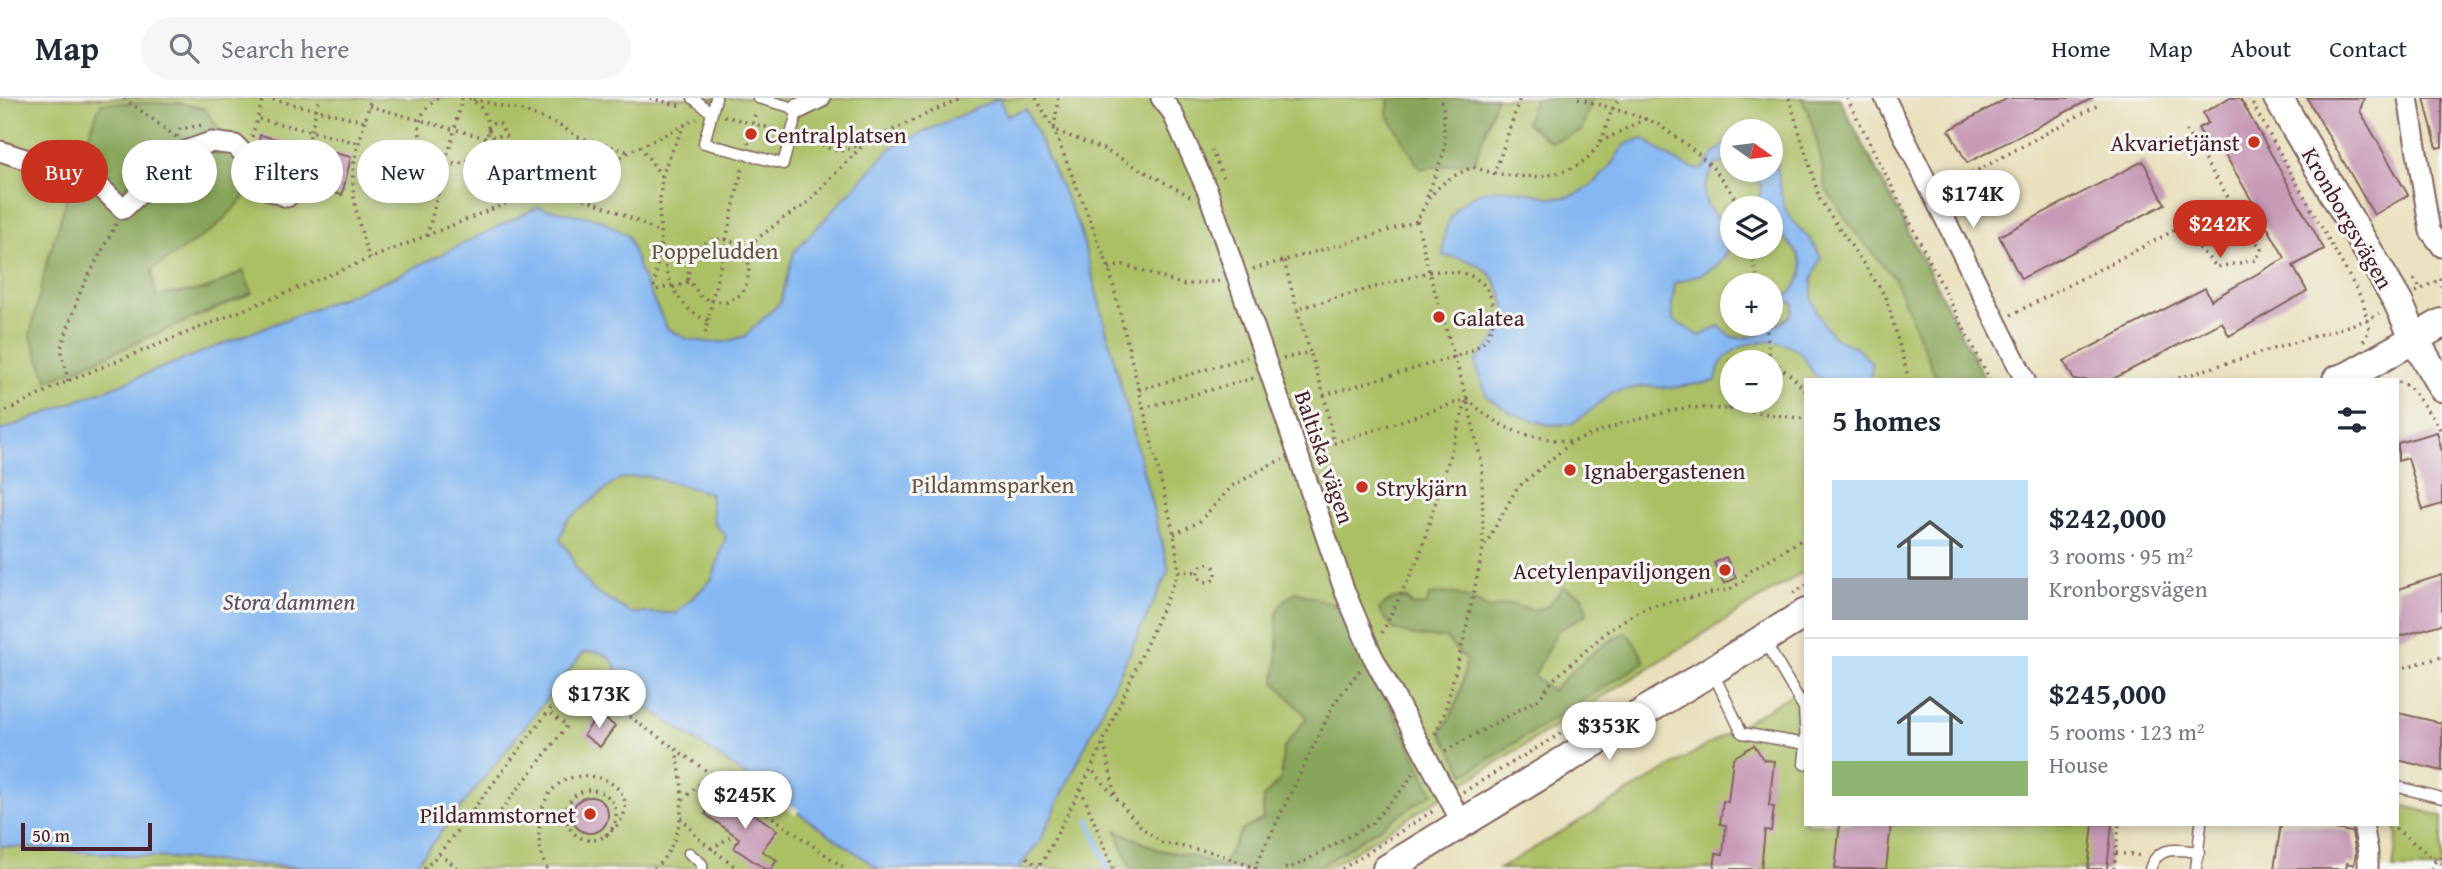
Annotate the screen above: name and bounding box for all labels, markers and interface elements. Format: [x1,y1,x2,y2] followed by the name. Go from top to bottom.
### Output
[141,17,631,80] search box
[35,24,99,72] text: Map
[165,29,203,67] icon: search
[221,29,349,68] text: Search here
[2052,31,2111,66] text: Home
[2149,31,2193,66] text: Map
[2231,31,2291,66] text: About
[2329,31,2407,66] text: Contact
[765,118,907,151] place label: Centralplatsen
[1720,119,1783,182] north arrow
[1720,119,1783,413] map controls
[743,126,759,142] marker: Centralplatsen
[2110,126,2240,159] place label: Akvarietjänst
[2246,134,2262,150] marker: Akvarietjänst
[21,140,108,203] chip: Buy
[122,140,217,203] chip: Rent
[231,140,343,203] chip: Filters
[357,140,449,203] chip: New
[463,140,621,203] chip: Apartment
[2294,141,2402,295] street label: Kronborgsvägen
[1924,170,2022,230] pin: $174K
[1942,176,2004,209] text: $174K
[1720,196,1783,259] button: layers
[2171,200,2269,260] pin: $242K
[2189,206,2251,239] text: $242K
[652,234,779,267] park label: Poppeludden
[1720,273,1783,336] button: +
[1453,301,1525,334] place label: Galatea
[1431,309,1447,325] marker: Galatea
[1720,350,1783,413] button: −
[1287,386,1363,528] street label: Baltiska vägen
[1832,398,1941,442] text: 5 homes
[2333,401,2371,439] icon: filters
[1584,454,1746,487] place label: Ignabergastenen
[1562,462,1578,478] marker: Ignabergastenen
[912,468,1074,501] park label: Pildammsparken
[1376,471,1467,504] place label: Strykjärn
[1354,479,1370,495] marker: Strykjärn
[2049,495,2166,539] text: $242,000
[1888,508,1972,592] icon: home
[2049,539,2193,572] text: 3 rooms · 95 m²
[1513,554,1711,587] place label: Acetylenpaviljongen
[1717,562,1733,578] marker: Acetylenpaviljongen
[2049,572,2208,605] text: Kronborgsvägen
[223,584,355,619] water label: Stora dammen
[550,670,648,730] pin: $173K
[2049,671,2166,715] text: $245,000
[568,676,630,709] text: $173K
[1888,684,1972,768] icon: home
[1560,702,1658,762] pin: $353K
[1578,708,1640,741] text: $353K
[2049,715,2204,748] text: 5 rooms · 123 m²
[2049,748,2108,781] text: House
[696,772,794,831] pin: $245K
[714,777,776,810] text: $245K
[420,798,576,831] place label: Pildammstornet
[582,806,598,822] marker: Pildammstornet
[21,820,152,852] scale bar
[32,821,70,849] text: 50 m

